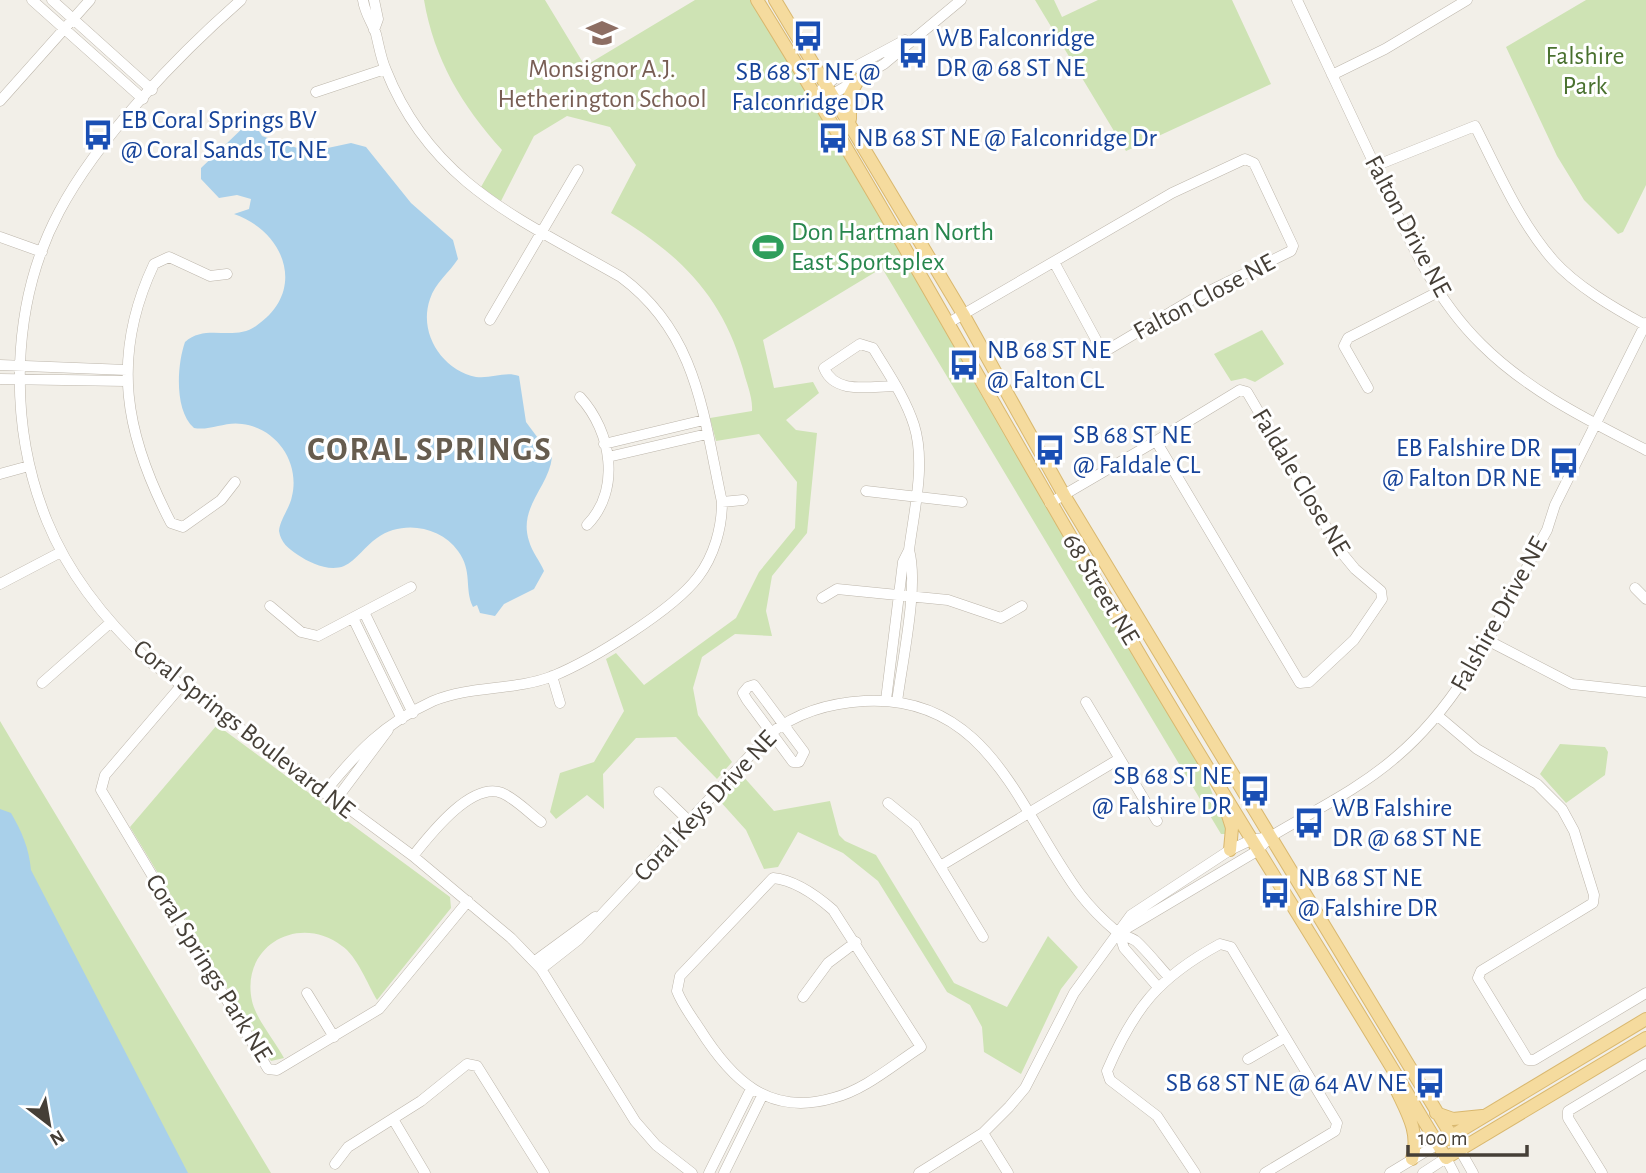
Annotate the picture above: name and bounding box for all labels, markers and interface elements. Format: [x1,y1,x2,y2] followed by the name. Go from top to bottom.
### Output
[585,16,619,50] school or university icon: Monsignor A.J. Hetherington School
[791,19,825,53] bus stop icon: SB 68 ST NE @ Falconridge DR
[936,25,1095,81] place label: WB Falconridge DR @ 68 ST NE
[896,36,930,70] bus stop icon: WB Falconridge DR @ 68 ST NE
[1546,43,1624,99] park label: Falshire Park
[497,56,707,112] place label: Monsignor A.J. Hetherington School
[732,59,884,115] place label: SB 68 ST NE @ Falconridge DR
[121,107,327,163] place label: EB Coral Springs BV @ Coral Sands TC NE
[81,118,115,152] bus stop icon: EB Coral Springs BV @ Coral Sands TC NE
[816,121,850,155] bus stop icon: NB 68 ST NE @ Falconridge Dr
[856,125,1158,151] place label: NB 68 ST NE @ Falconridge Dr
[1360,151,1456,301] street label: Falton Drive NE
[791,219,994,275] place label: Don Hartman North East Sportsplex
[751,230,785,264] sports icon: Don Hartman North East Sportsplex
[1129,249,1279,345] street label: Falton Close NE
[987,337,1111,393] place label: NB 68 ST NE @ Falton CL
[947,348,981,382] bus stop icon: NB 68 ST NE @ Falton CL
[1247,404,1355,560] street label: Faldale Close NE
[1073,422,1200,478] place label: SB 68 ST NE @ Faldale CL
[1033,433,1067,467] bus stop icon: SB 68 ST NE @ Faldale CL
[307,434,553,467] district label: CORAL SPRINGS
[1382,435,1541,491] place label: EB Falshire DR @ Falton DR NE
[1547,446,1581,480] bus stop icon: EB Falshire DR @ Falton DR NE
[1058,529,1144,649] street label: 68 Street NE
[1446,533,1552,695] street label: Falshire Drive NE
[128,635,360,823] street label: Coral Springs Boulevard NE
[629,726,781,886] street label: Coral Keys Drive NE
[1092,763,1232,819] place label: SB 68 ST NE @ Falshire DR
[1238,774,1272,808] bus stop icon: SB 68 ST NE @ Falshire DR
[1332,795,1481,851] place label: WB Falshire DR @ 68 ST NE
[1292,806,1326,840] bus stop icon: WB Falshire DR @ 68 ST NE
[1298,865,1438,921] place label: NB 68 ST NE @ Falshire DR
[141,870,277,1066] street label: Coral Springs Park NE
[1258,876,1292,910] bus stop icon: NB 68 ST NE @ Falshire DR
[1413,1066,1447,1100] bus stop icon: SB 68 ST NE @ 64 AV NE
[1166,1070,1407,1096] place label: SB 68 ST NE @ 64 AV NE
[14,1089,84,1159] north arrow
[1408,1114,1527,1158] scale bar
[46,1126,68,1149] text: N
[1418,1128,1468,1149] text: 100 m

